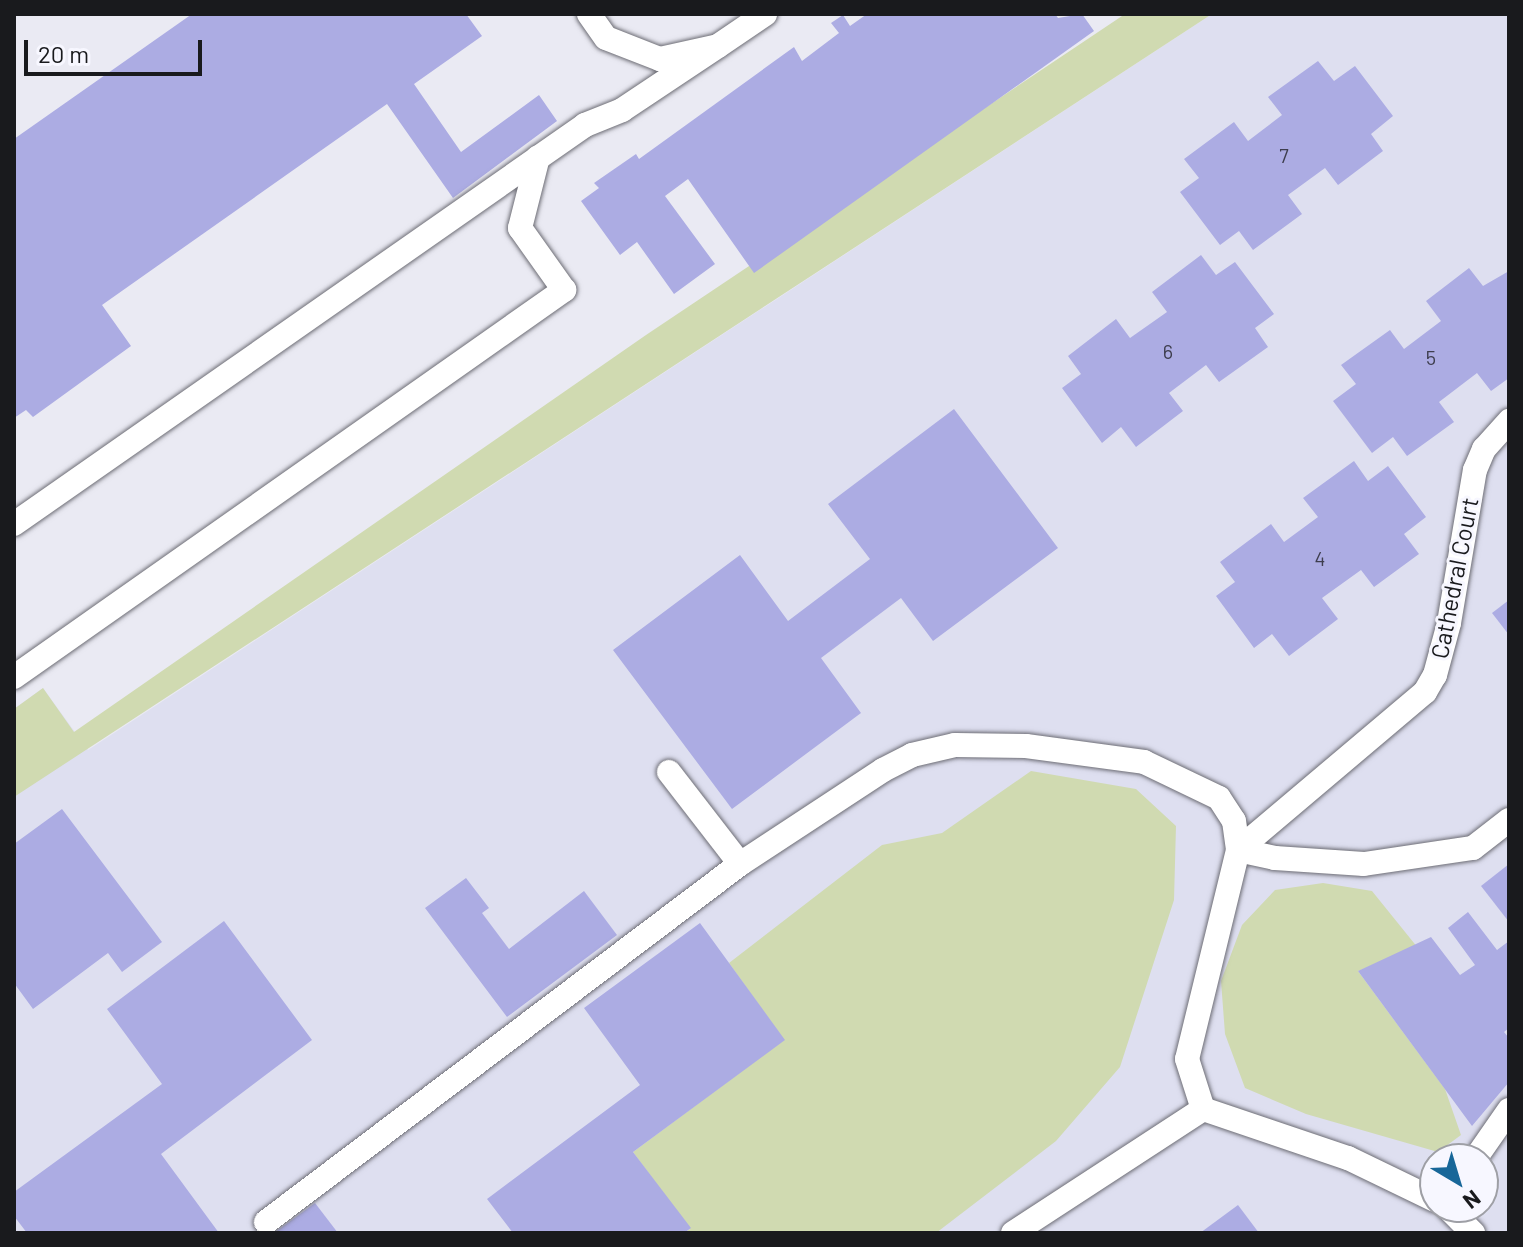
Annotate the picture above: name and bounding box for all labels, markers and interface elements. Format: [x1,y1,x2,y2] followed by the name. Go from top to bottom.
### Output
[28,24,206,74] scale bar
[38,39,89,68] text: 20 m
[1279,143,1289,167] house number: 7
[1163,339,1173,363] house number: 6
[1426,345,1436,369] house number: 5
[1424,495,1484,661] street label: Cathedral Court
[1314,546,1326,570] house number: 4
[1419,1143,1499,1223] north arrow
[1459,1186,1486,1215] text: N

